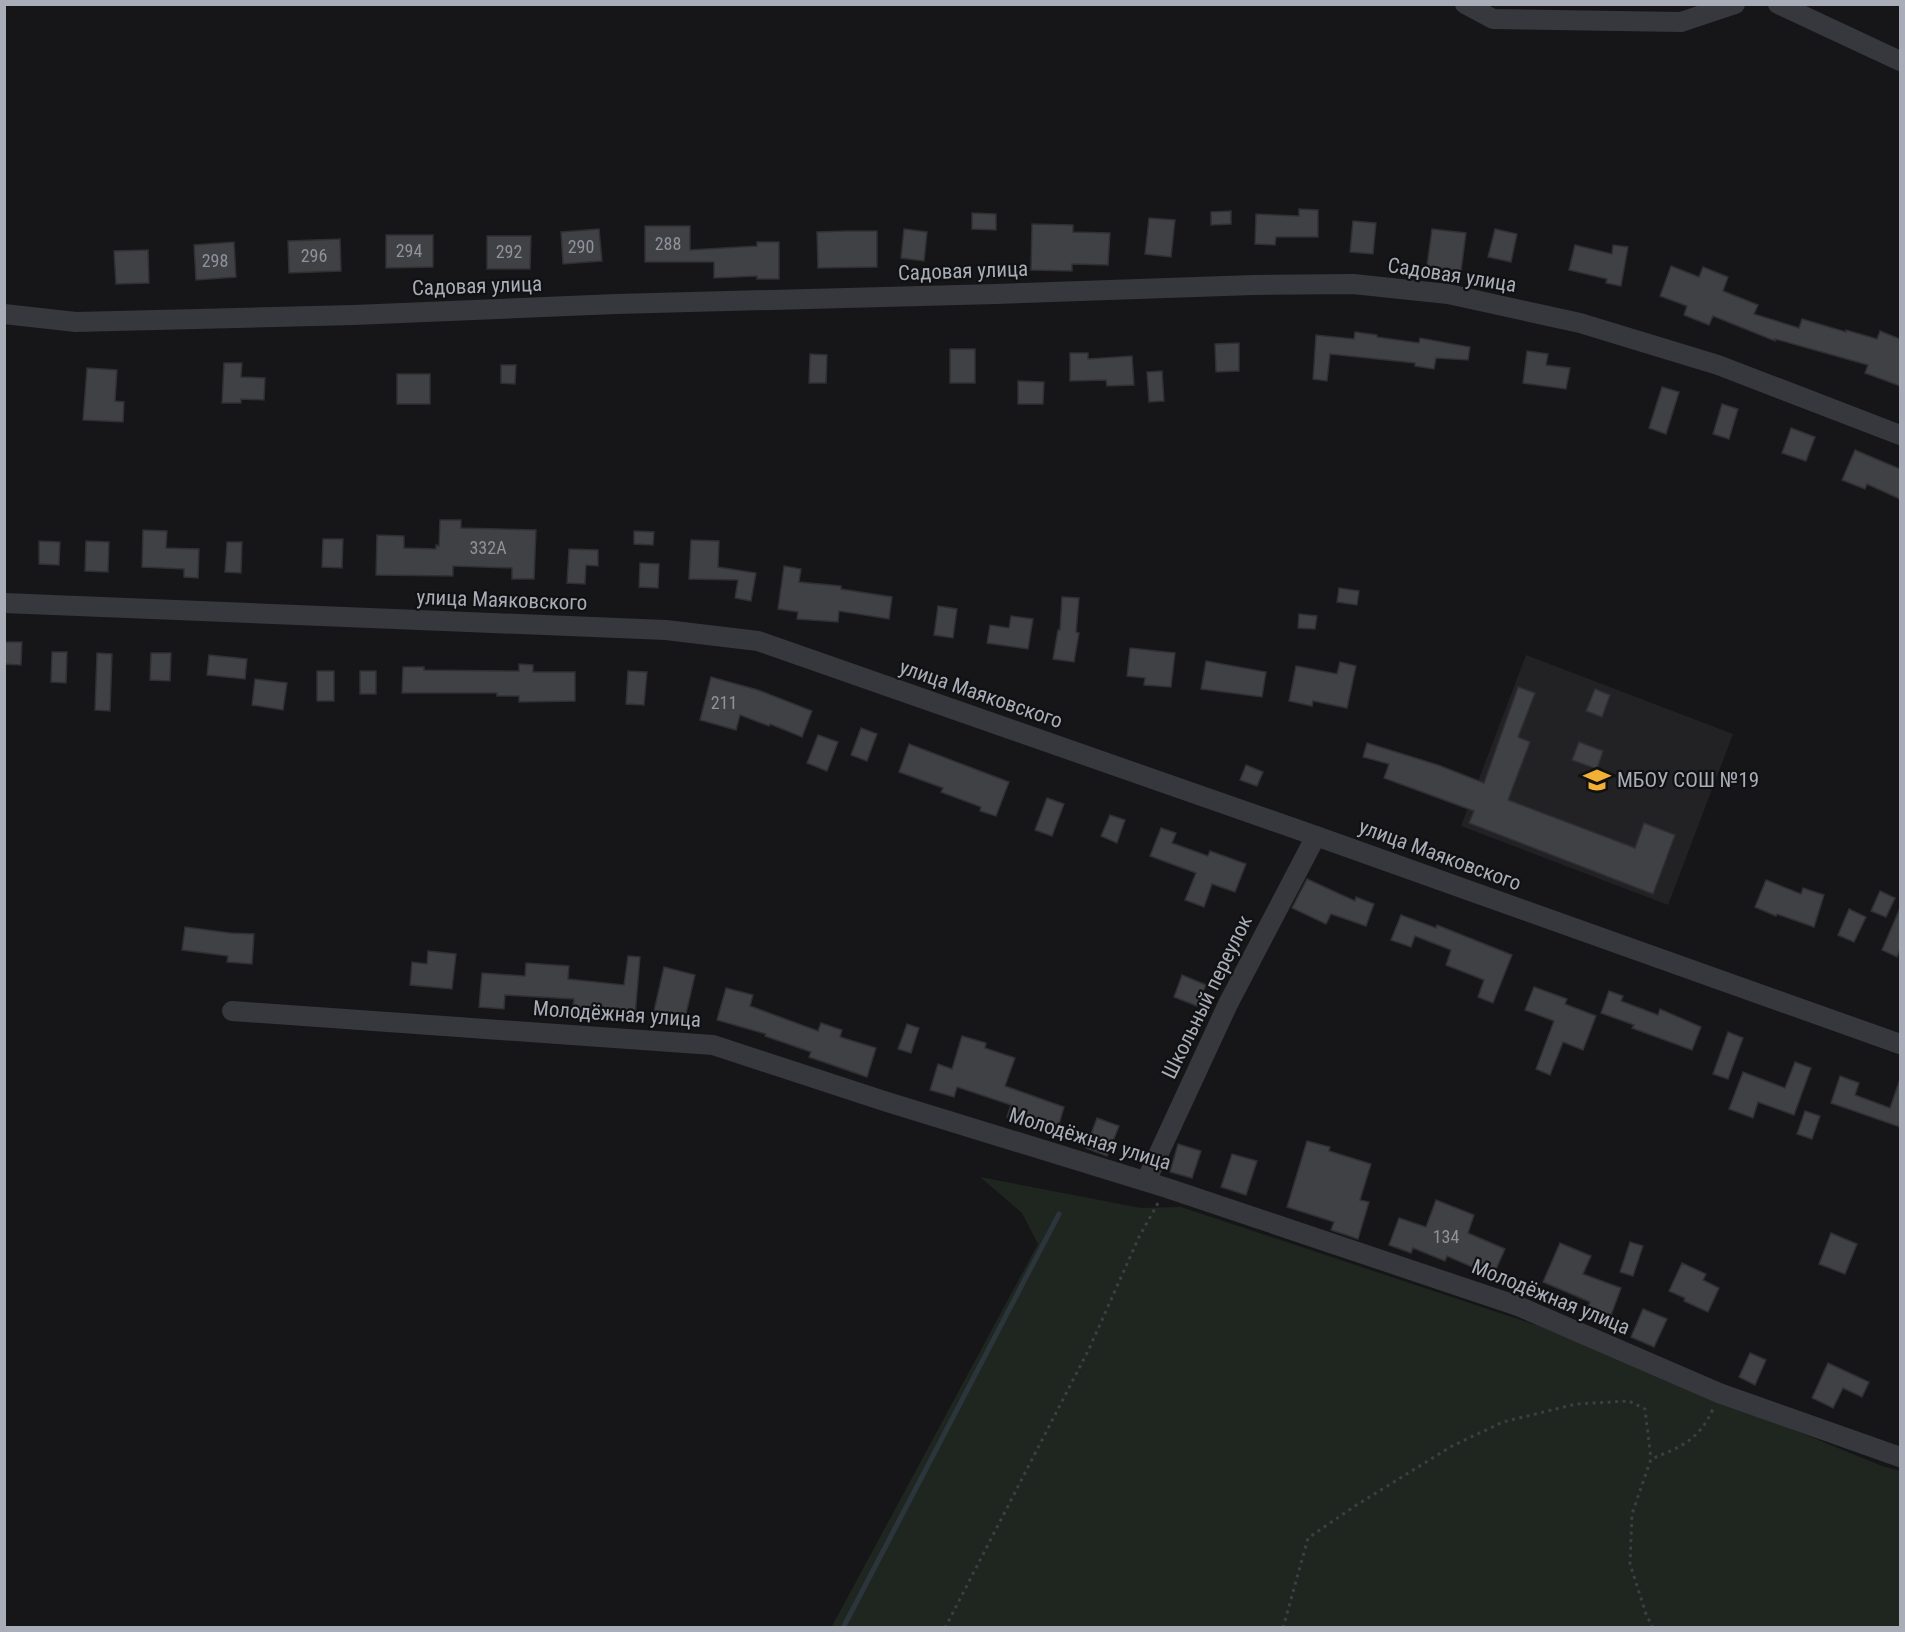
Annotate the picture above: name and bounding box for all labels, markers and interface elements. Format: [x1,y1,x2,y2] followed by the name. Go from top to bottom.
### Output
[655,233,681,254] house number: 288
[568,236,594,257] house number: 290
[396,240,422,261] house number: 294
[496,241,522,262] house number: 292
[301,245,327,266] house number: 296
[202,250,228,271] house number: 298
[1386,253,1518,297] street label: Садовая улица
[898,257,1028,285] street label: Садовая улица
[412,272,542,300] street label: Садовая улица
[469,537,507,558] house number: 332А
[416,585,588,615] street label: улица Маяковского
[896,655,1066,733] street label: улица Маяковского
[711,692,737,713] house number: 211
[1582,765,1612,795] school or university icon: МБОУ СОШ №19
[1617,768,1759,792] place label: МБОУ СОШ №19
[1356,814,1524,896] street label: улица Маяковского
[1157,911,1257,1083] street label: Школьный переулок
[532,996,702,1032] street label: Молодёжная улица
[1006,1103,1174,1175] street label: Молодёжная улица
[1433,1226,1459,1247] house number: 134
[1468,1254,1634,1340] street label: Молодёжная улица

